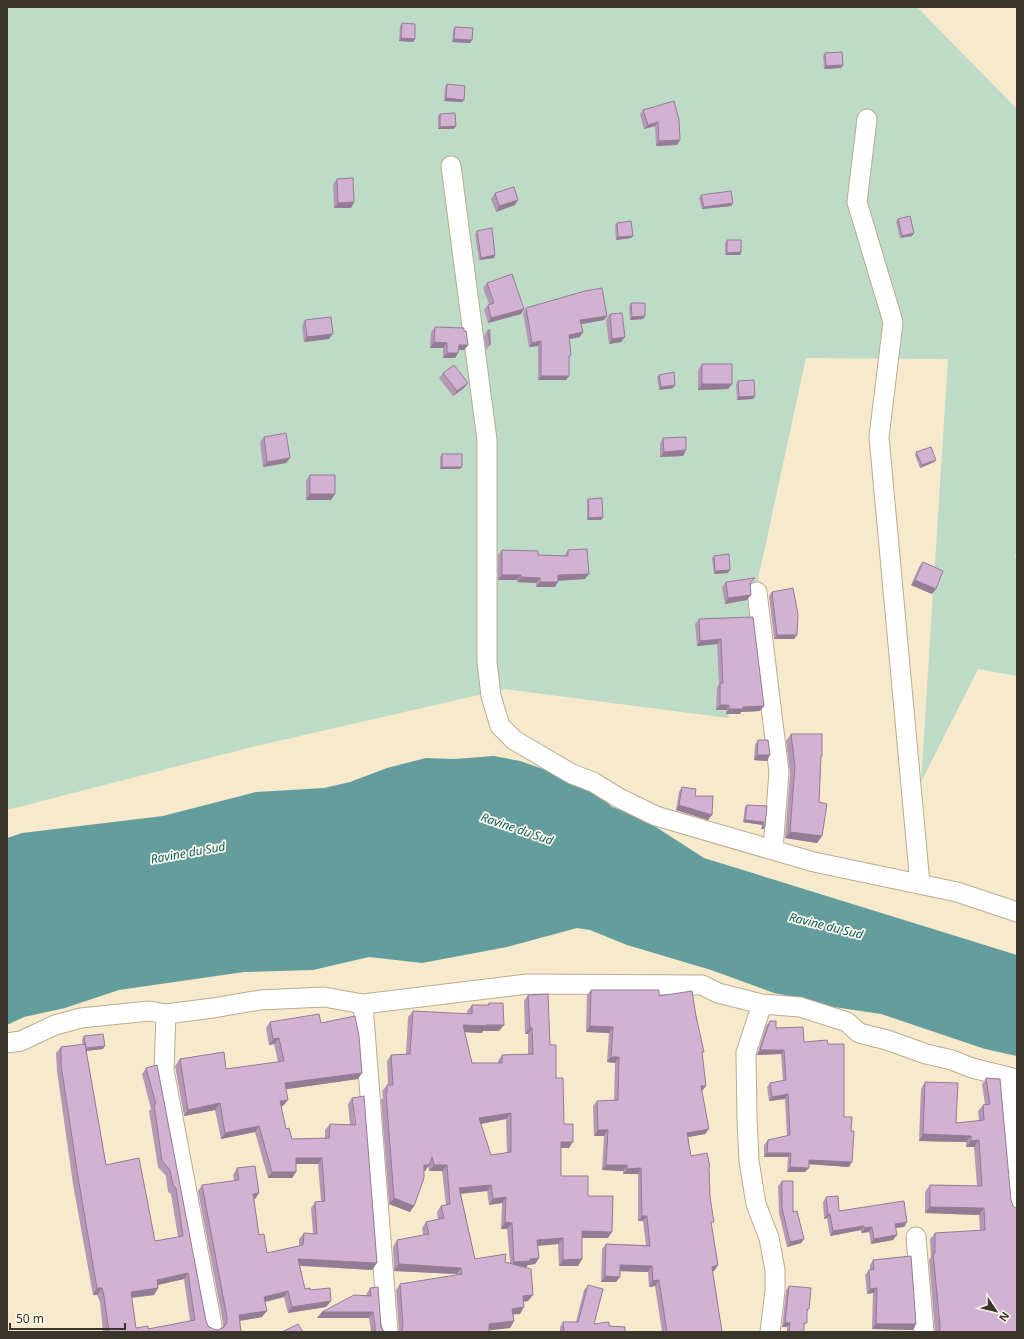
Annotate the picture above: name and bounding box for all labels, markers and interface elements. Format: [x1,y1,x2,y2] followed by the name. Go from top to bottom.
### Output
[479,808,557,849] water label: Ravine du Sud
[149,837,228,867] water label: Ravine du Sud
[787,908,866,943] water label: Ravine du Sud
[976,1291,1016,1331] north arrow
[10,1305,125,1331] scale bar
[996,1309,1013,1325] text: N
[16,1310,44,1327] text: 50 m

